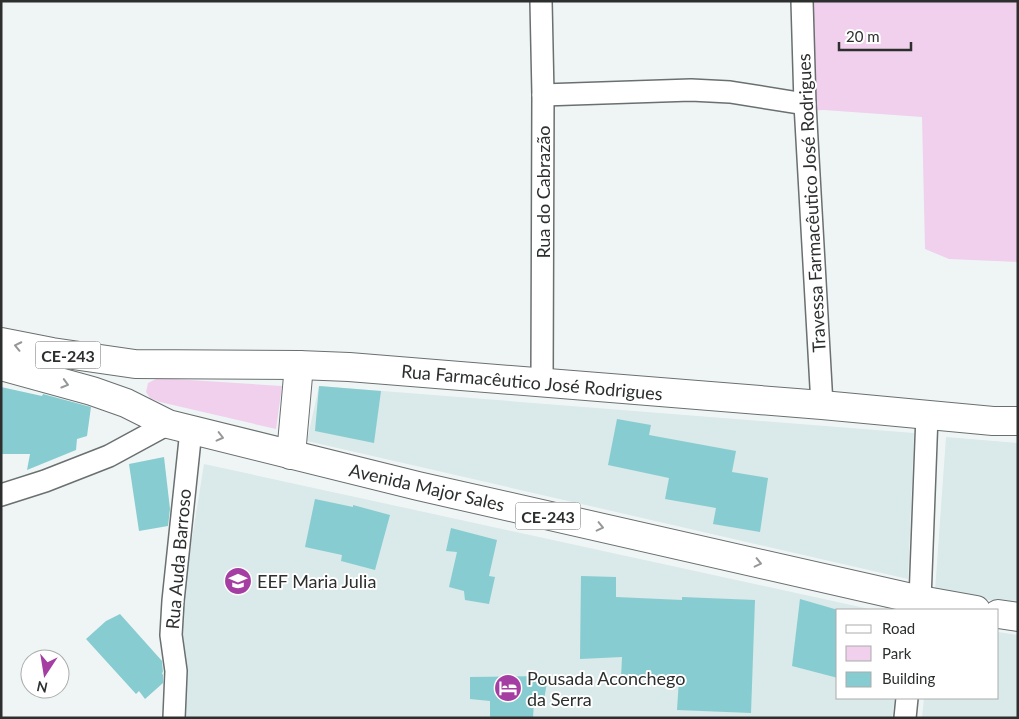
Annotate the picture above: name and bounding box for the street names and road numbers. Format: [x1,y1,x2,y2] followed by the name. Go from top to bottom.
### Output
[792,53,830,353] street label: Travessa Farmacêutico José Rodrigues
[532,125,554,259] street label: Rua do Cabrazão
[36,342,100,368] road number: CE-243
[400,360,664,404] street label: Rua Farmacêutico José Rodrigues
[347,458,507,516] street label: Avenida Major Sales
[161,488,195,630] street label: Rua Auda Barroso
[516,502,580,530] road number: CE-243

